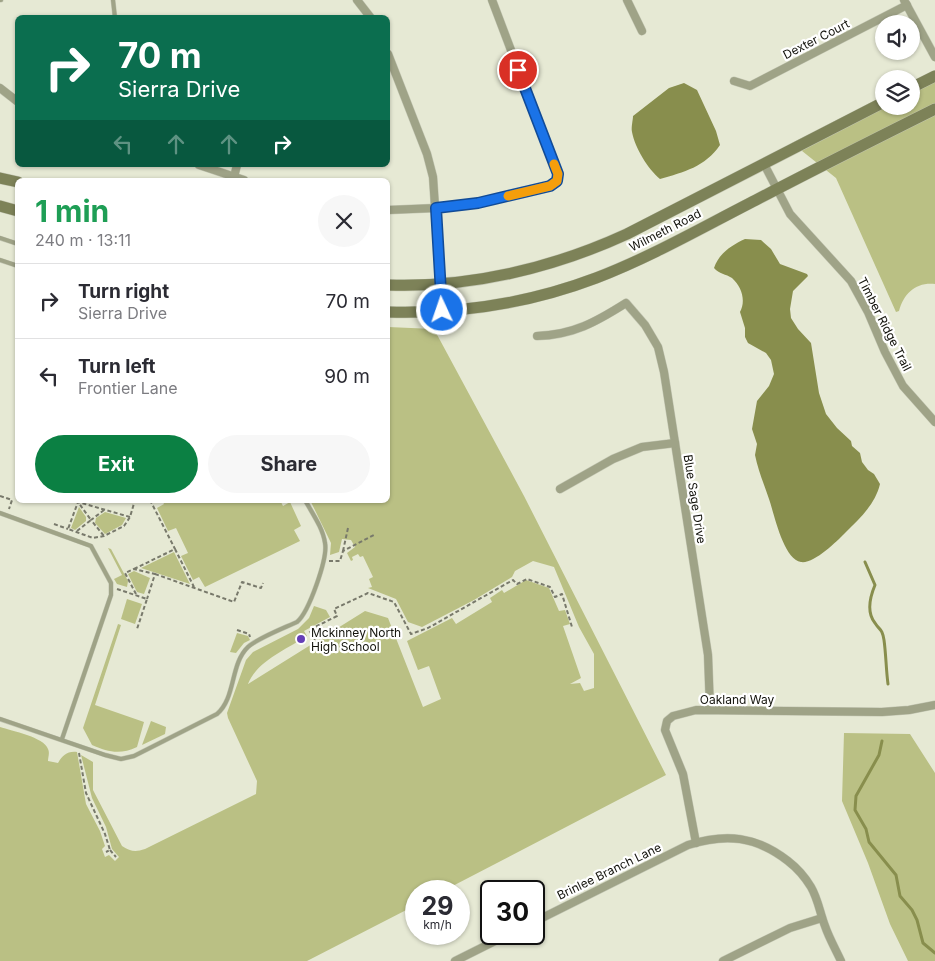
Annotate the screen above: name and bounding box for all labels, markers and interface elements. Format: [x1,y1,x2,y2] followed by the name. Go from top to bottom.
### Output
[875,15,920,115] map controls
[875,15,920,60] button: sound
[780,16,852,62] street label: Dexter Court
[118,34,202,76] text: 70 m
[35,35,100,100] icon: right
[497,49,539,91] pin
[504,56,532,84] icon: arrive
[875,70,920,115] button: layers
[118,76,240,102] text: Sierra Drive
[109,130,137,158] icon: left
[162,130,190,158] icon: ahead
[215,130,243,158] icon: ahead
[268,130,296,158] icon: right
[35,193,109,229] text: 1 min
[318,195,370,247] button: close
[627,205,703,255] street label: Wilmeth Road
[35,230,131,250] text: 240 m · 13:11
[855,275,915,373] street label: Timber Ridge Trail
[78,280,169,303] text: Turn right
[415,283,467,335] position arrow
[35,287,63,315] icon: right
[326,290,370,313] text: 70 m
[78,303,167,323] text: Sierra Drive
[78,355,156,378] text: Turn left
[35,362,63,390] icon: left
[324,365,370,388] text: 90 m
[78,378,178,398] text: Frontier Lane
[35,435,198,493] button: Exit
[208,435,370,493] button: Share
[681,453,709,545] street label: Blue Sage Drive
[311,625,401,654] place label: Mckinney North High School
[295,633,307,645] marker: Mckinney North High School
[700,692,774,707] street label: Oakland Way
[554,839,664,903] street label: Brinlee Branch Lane
[480,880,545,945] speed limit sign: 30
[422,891,453,921] text: 29
[423,917,452,932] text: km/h

